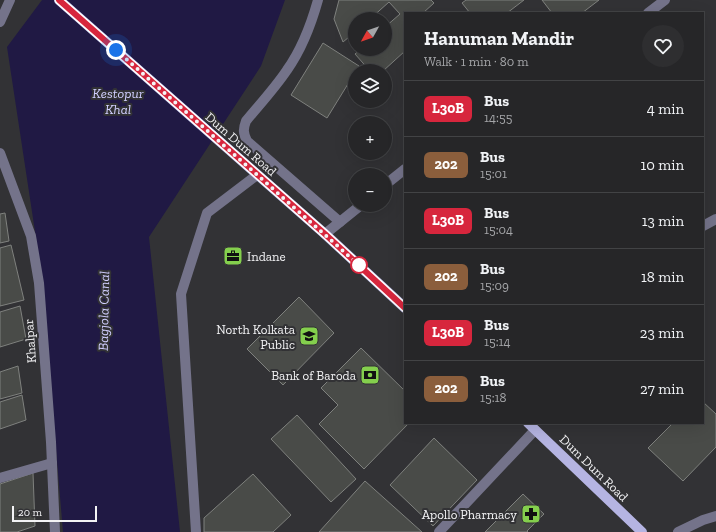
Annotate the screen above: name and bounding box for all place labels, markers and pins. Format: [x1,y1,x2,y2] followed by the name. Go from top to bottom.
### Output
[222,245,244,267] office icon: Indane
[247,249,286,264] place label: Indane
[350,256,368,274] unlabelled marker
[216,322,296,352] place label: North Kolkata Public
[298,325,320,347] school or university icon: North Kolkata Public
[359,364,381,386] bank icon: Bank of Baroda
[271,368,357,383] place label: Bank of Baroda
[520,503,542,525] pharmacy icon: Apollo Pharmacy
[422,507,517,522] place label: Apollo Pharmacy

